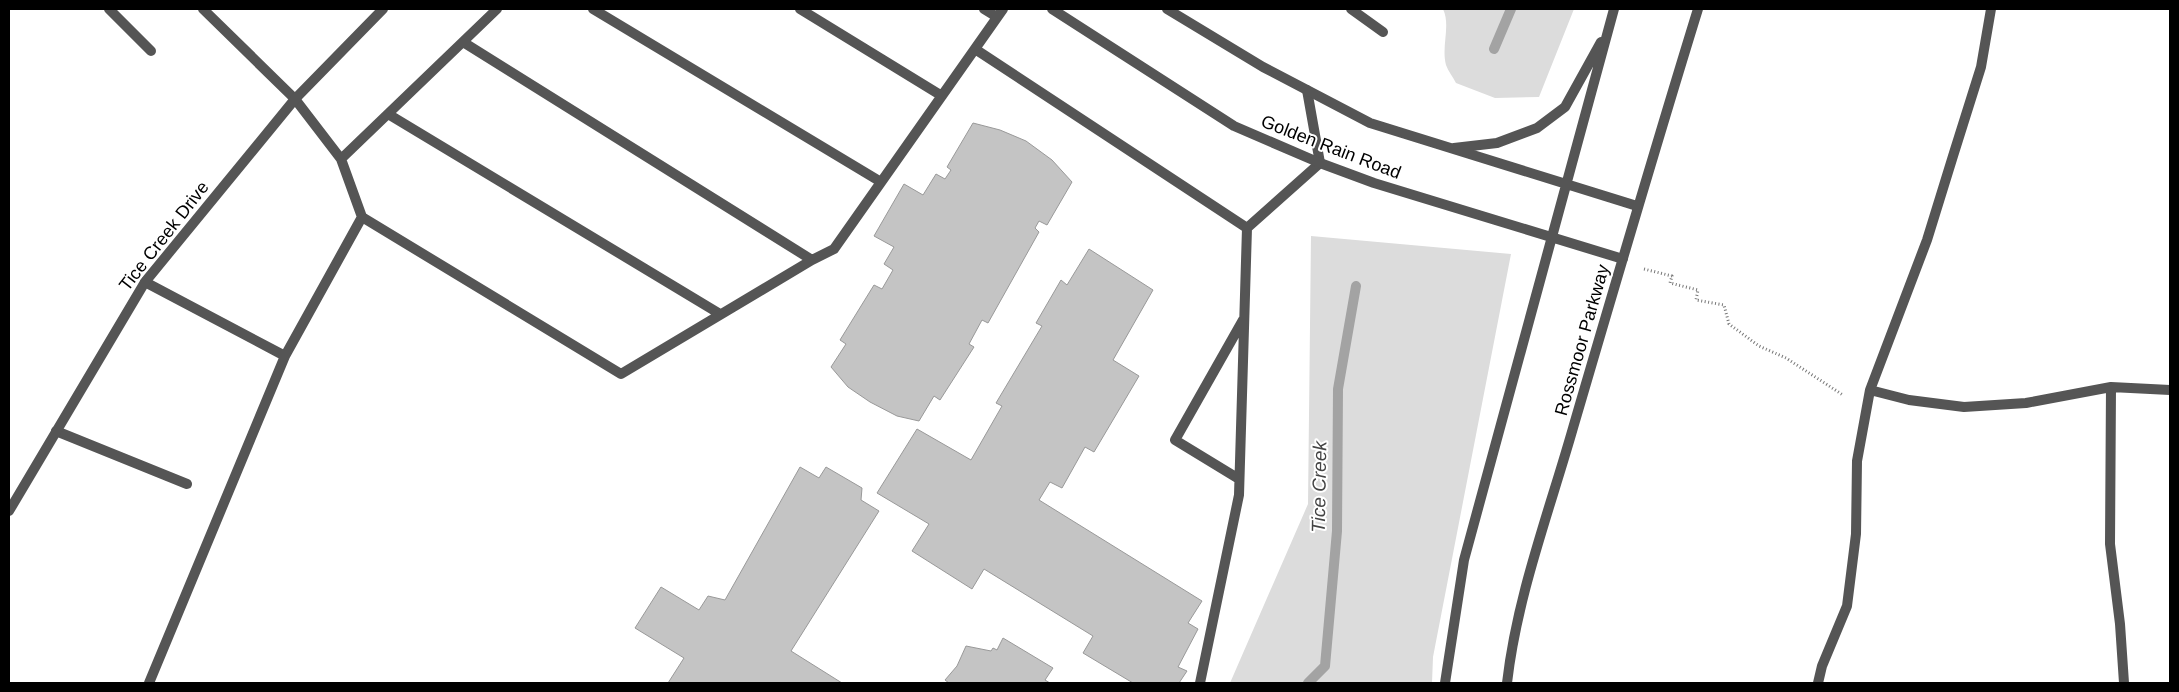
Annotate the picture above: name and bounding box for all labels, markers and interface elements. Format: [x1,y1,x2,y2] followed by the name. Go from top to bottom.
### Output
[1258,111,1404,183] street label: Golden Rain Road
[115,177,213,295] street label: Tice Creek Drive
[1551,262,1613,418] street label: Rossmoor Parkway
[1308,439,1330,533] water label: Tice Creek

